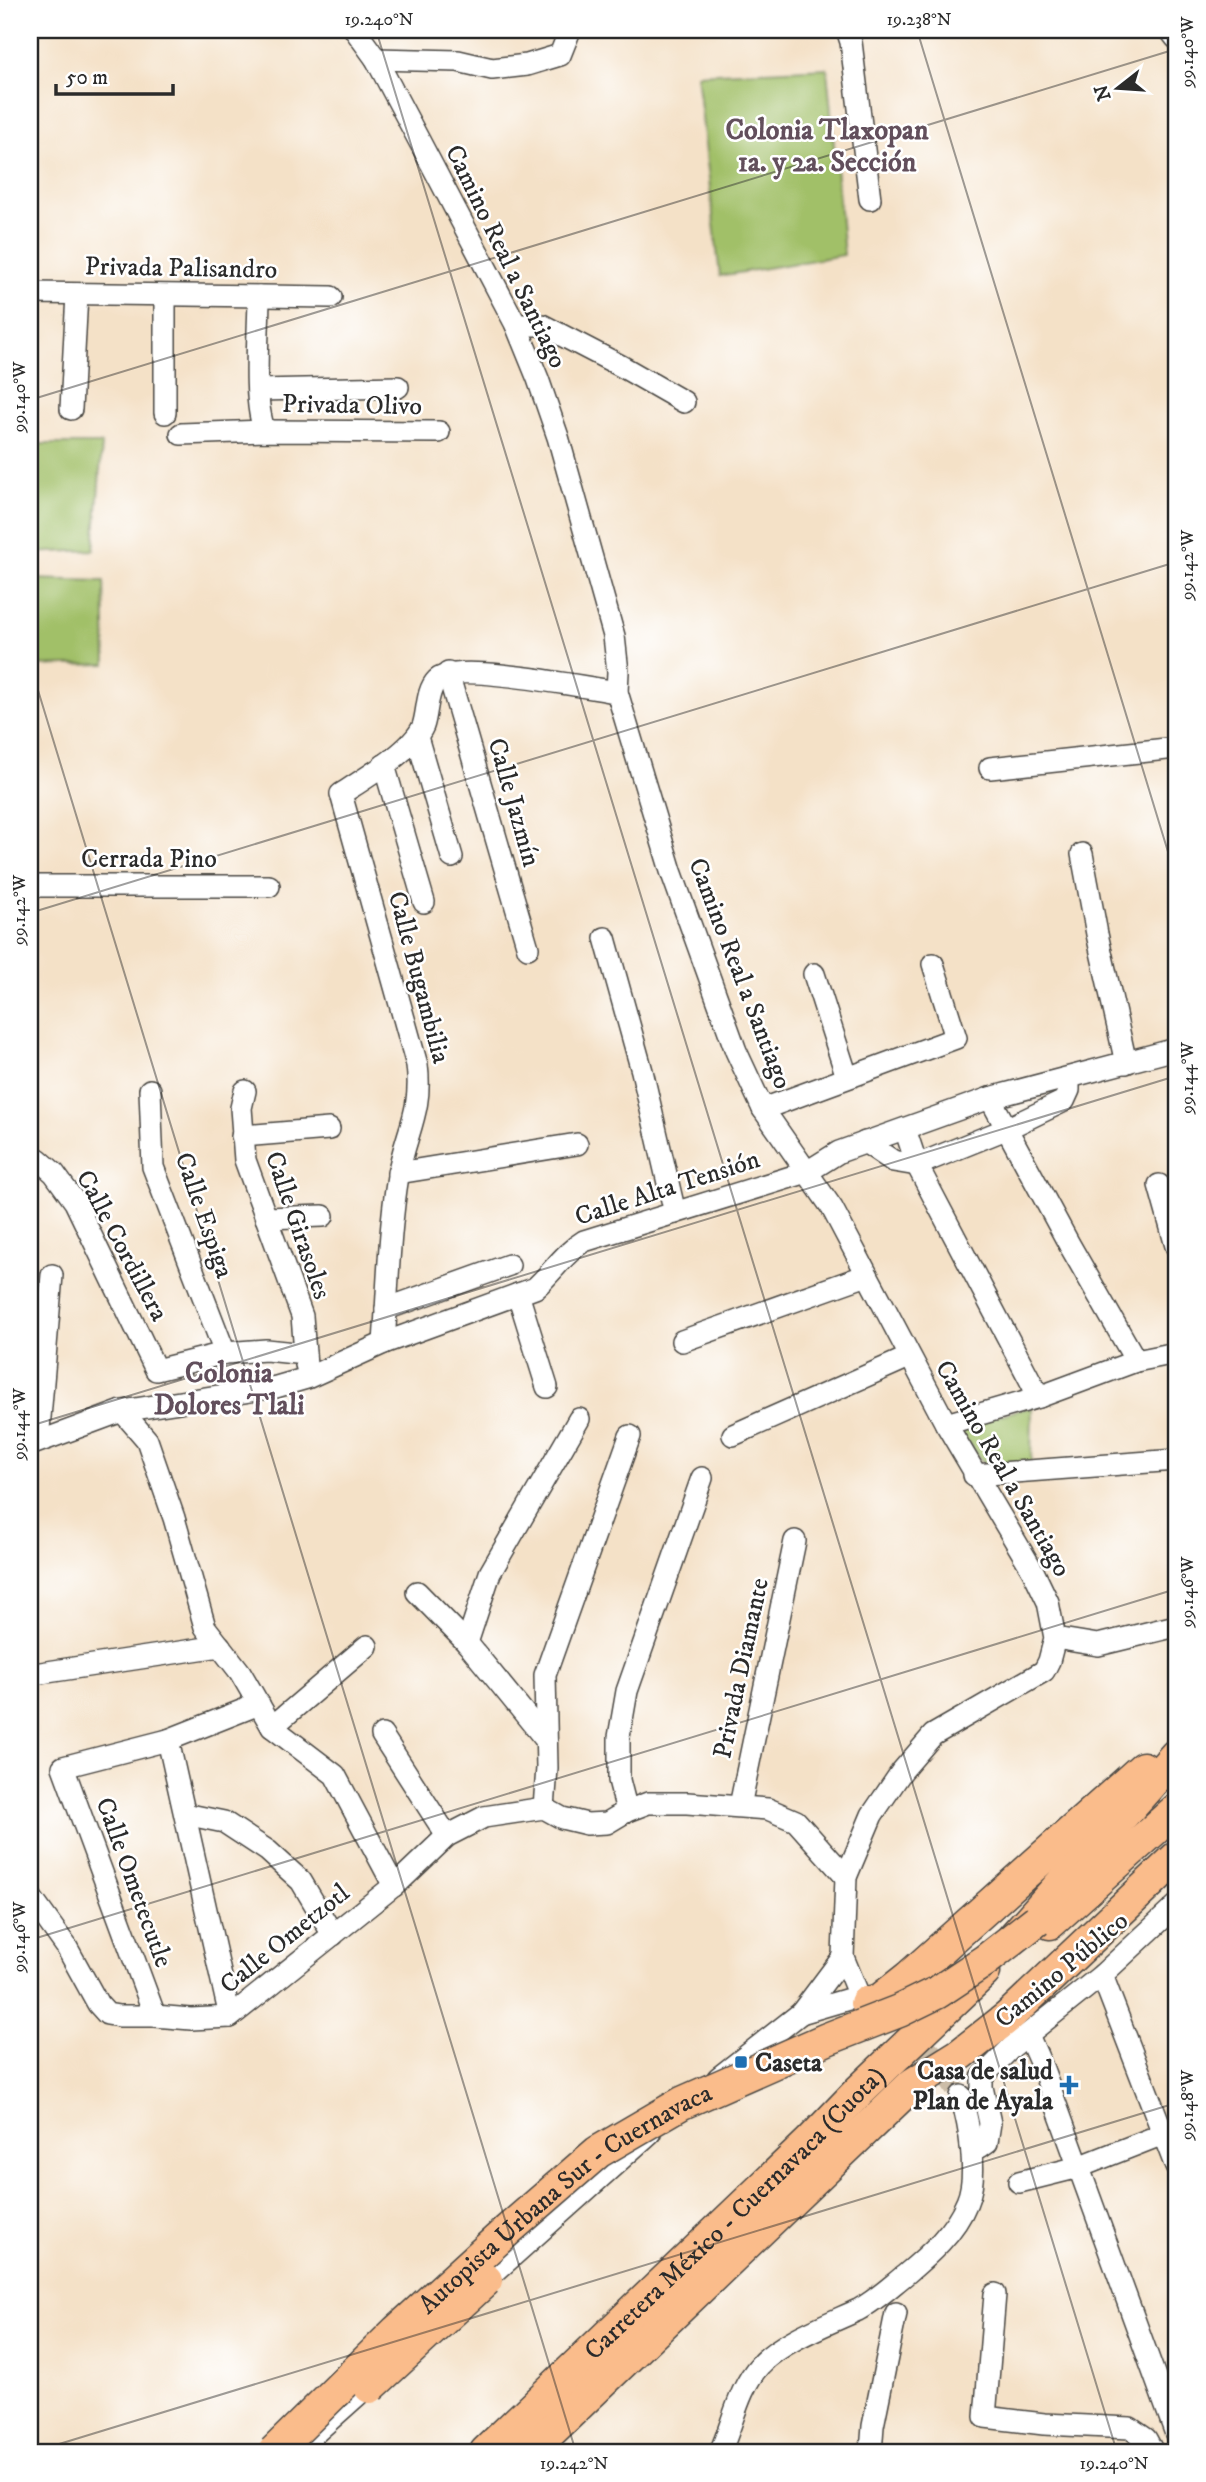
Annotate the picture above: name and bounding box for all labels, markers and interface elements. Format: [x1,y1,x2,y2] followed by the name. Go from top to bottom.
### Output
[344,9,414,31] text: 19.240°N
[887,9,952,31] text: 19.238°N
[1177,16,1199,89] text: 99.140°W
[56,52,173,96] scale bar
[1084,52,1154,122] north arrow
[66,65,108,91] text: 50 m
[1090,81,1116,103] text: N
[725,113,929,180] district label: Colonia Tlaxopan 1a. y 2a. Sección
[437,139,574,374] street label: Camino Real a Santiago
[84,250,278,287] street label: Privada Palisandro
[9,361,31,434] text: 99.140°W
[282,388,422,423] street label: Privada Olivo
[1177,529,1199,601] text: 99.142°W
[479,734,548,871] street label: Calle Jazmín
[81,843,217,876] street label: Cerrada Pino
[680,853,799,1094] street label: Camino Real a Santiago
[9,874,31,946] text: 99.142°W
[380,888,457,1067] street label: Calle Bugambilia
[1177,1042,1199,1115] text: 99.144°W
[571,1143,764,1234] street label: Calle Alta Tensión
[257,1147,338,1304] street label: Calle Girasoles
[167,1148,240,1283] street label: Calle Espiga
[68,1165,175,1327] street label: Calle Cordillera
[927,1355,1078,1583] street label: Camino Real a Santiago
[154,1356,304,1423] district label: Colonia Dolores Tlali
[9,1388,31,1461] text: 99.144°W
[1177,1556,1199,1628] text: 99.146°W
[706,1575,777,1762] street label: Privada Diamante
[88,1793,180,1972] street label: Calle Ometecutle
[213,1877,357,2001] street label: Calle Ometzotl
[9,1901,31,1973] text: 99.146°W
[988,1905,1136,2036] street label: Camino Público
[755,2047,823,2080] place label: Caseta
[733,2054,749,2070] marker: Caseta
[912,2055,1054,2118] place label: Casa de salud Plan de Ayala
[578,2060,893,2367] street label: Carretera México - Cuernavaca (Cuota)
[1177,2069,1199,2141] text: 99.148°W
[1059,2075,1079,2095] marker: Casa de salud Plan de Ayala
[412,2077,717,2322] street label: Autopista Urbana Sur - Cuernavaca
[540,2453,608,2475] text: 19.242°N
[1079,2453,1149,2475] text: 19.240°N

